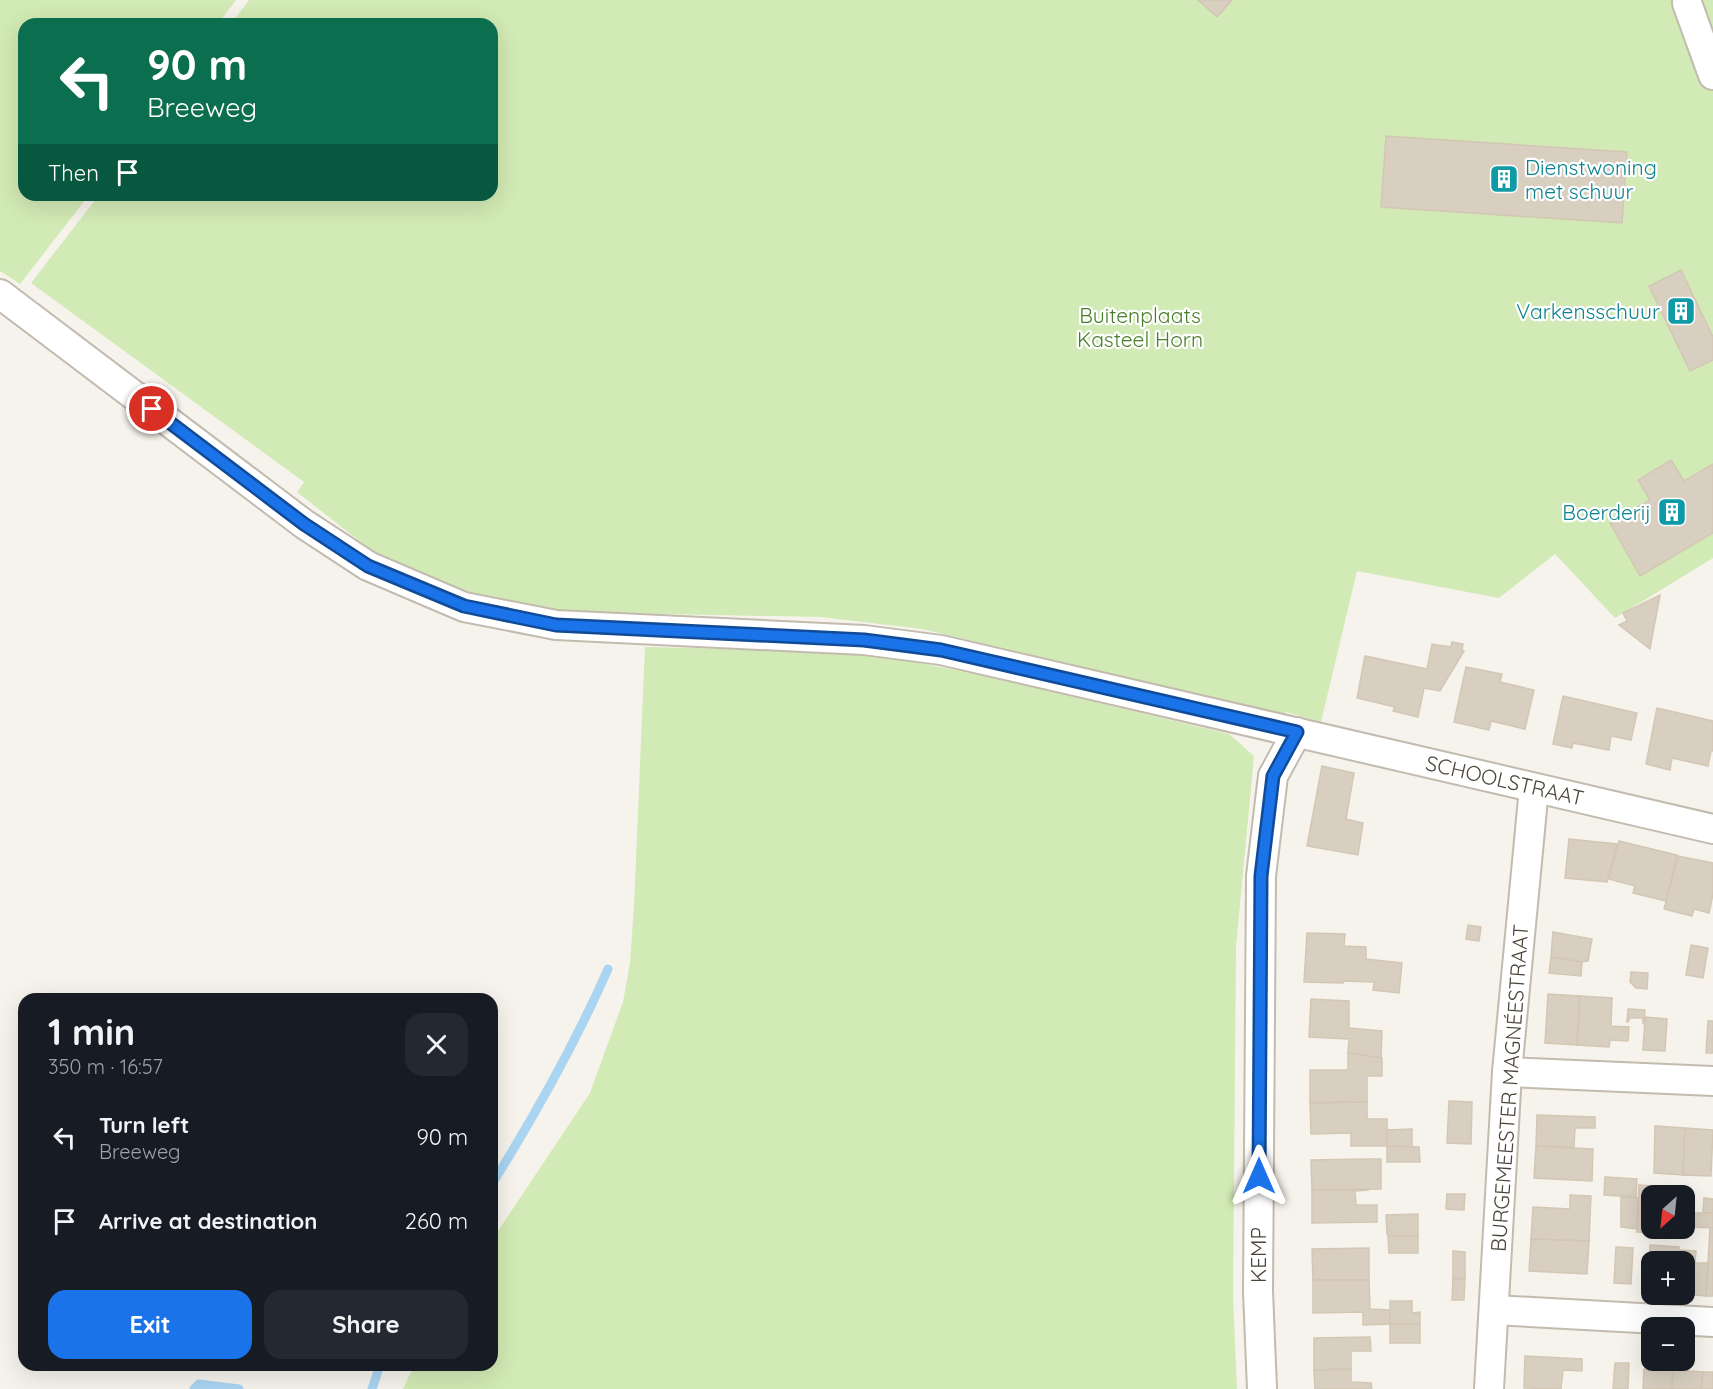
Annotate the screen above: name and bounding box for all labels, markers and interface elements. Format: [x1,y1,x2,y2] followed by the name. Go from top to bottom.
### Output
[147,38,247,91] text: 90 m
[48,42,126,120] icon: left
[147,90,257,124] text: Breeweg
[1525,154,1657,204] place label: Dienstwoning met schuur
[111,156,144,189] icon: arrive
[48,159,99,187] text: Then
[1488,163,1520,195] building icon: Dienstwoning met schuur
[1665,295,1697,327] building icon: Varkensschuur
[1516,298,1660,324] place label: Varkensschuur
[1077,302,1203,352] park label: Buitenplaats Kasteel Horn
[126,383,177,434] pin
[135,392,168,425] icon: arrive
[1656,496,1688,528] building icon: Boerderij
[1562,499,1651,525] place label: Boerderij
[1423,749,1587,811] street label: SCHOOLSTRAAT
[1485,923,1533,1253] street label: BURGEMEESTER MAGNÉESTRAAT
[48,1009,135,1054] text: 1 min
[405,1013,468,1076] button: close
[48,1054,163,1079] text: 350 m · 16:57
[99,1111,189,1139] text: Turn left
[48,1121,81,1154] icon: left
[417,1123,468,1151] text: 90 m
[99,1139,181,1164] text: Breeweg
[1227,1144,1291,1208] position arrow
[1641,1185,1695,1239] north arrow
[1641,1185,1695,1371] map controls
[48,1205,81,1238] icon: arrive
[99,1207,317,1235] text: Arrive at destination
[405,1207,468,1235] text: 260 m
[1245,1227,1271,1283] street label: KEMP
[1641,1251,1695,1305] button: +
[48,1290,252,1359] button: Exit
[264,1290,468,1359] button: Share
[1641,1317,1695,1371] button: −

